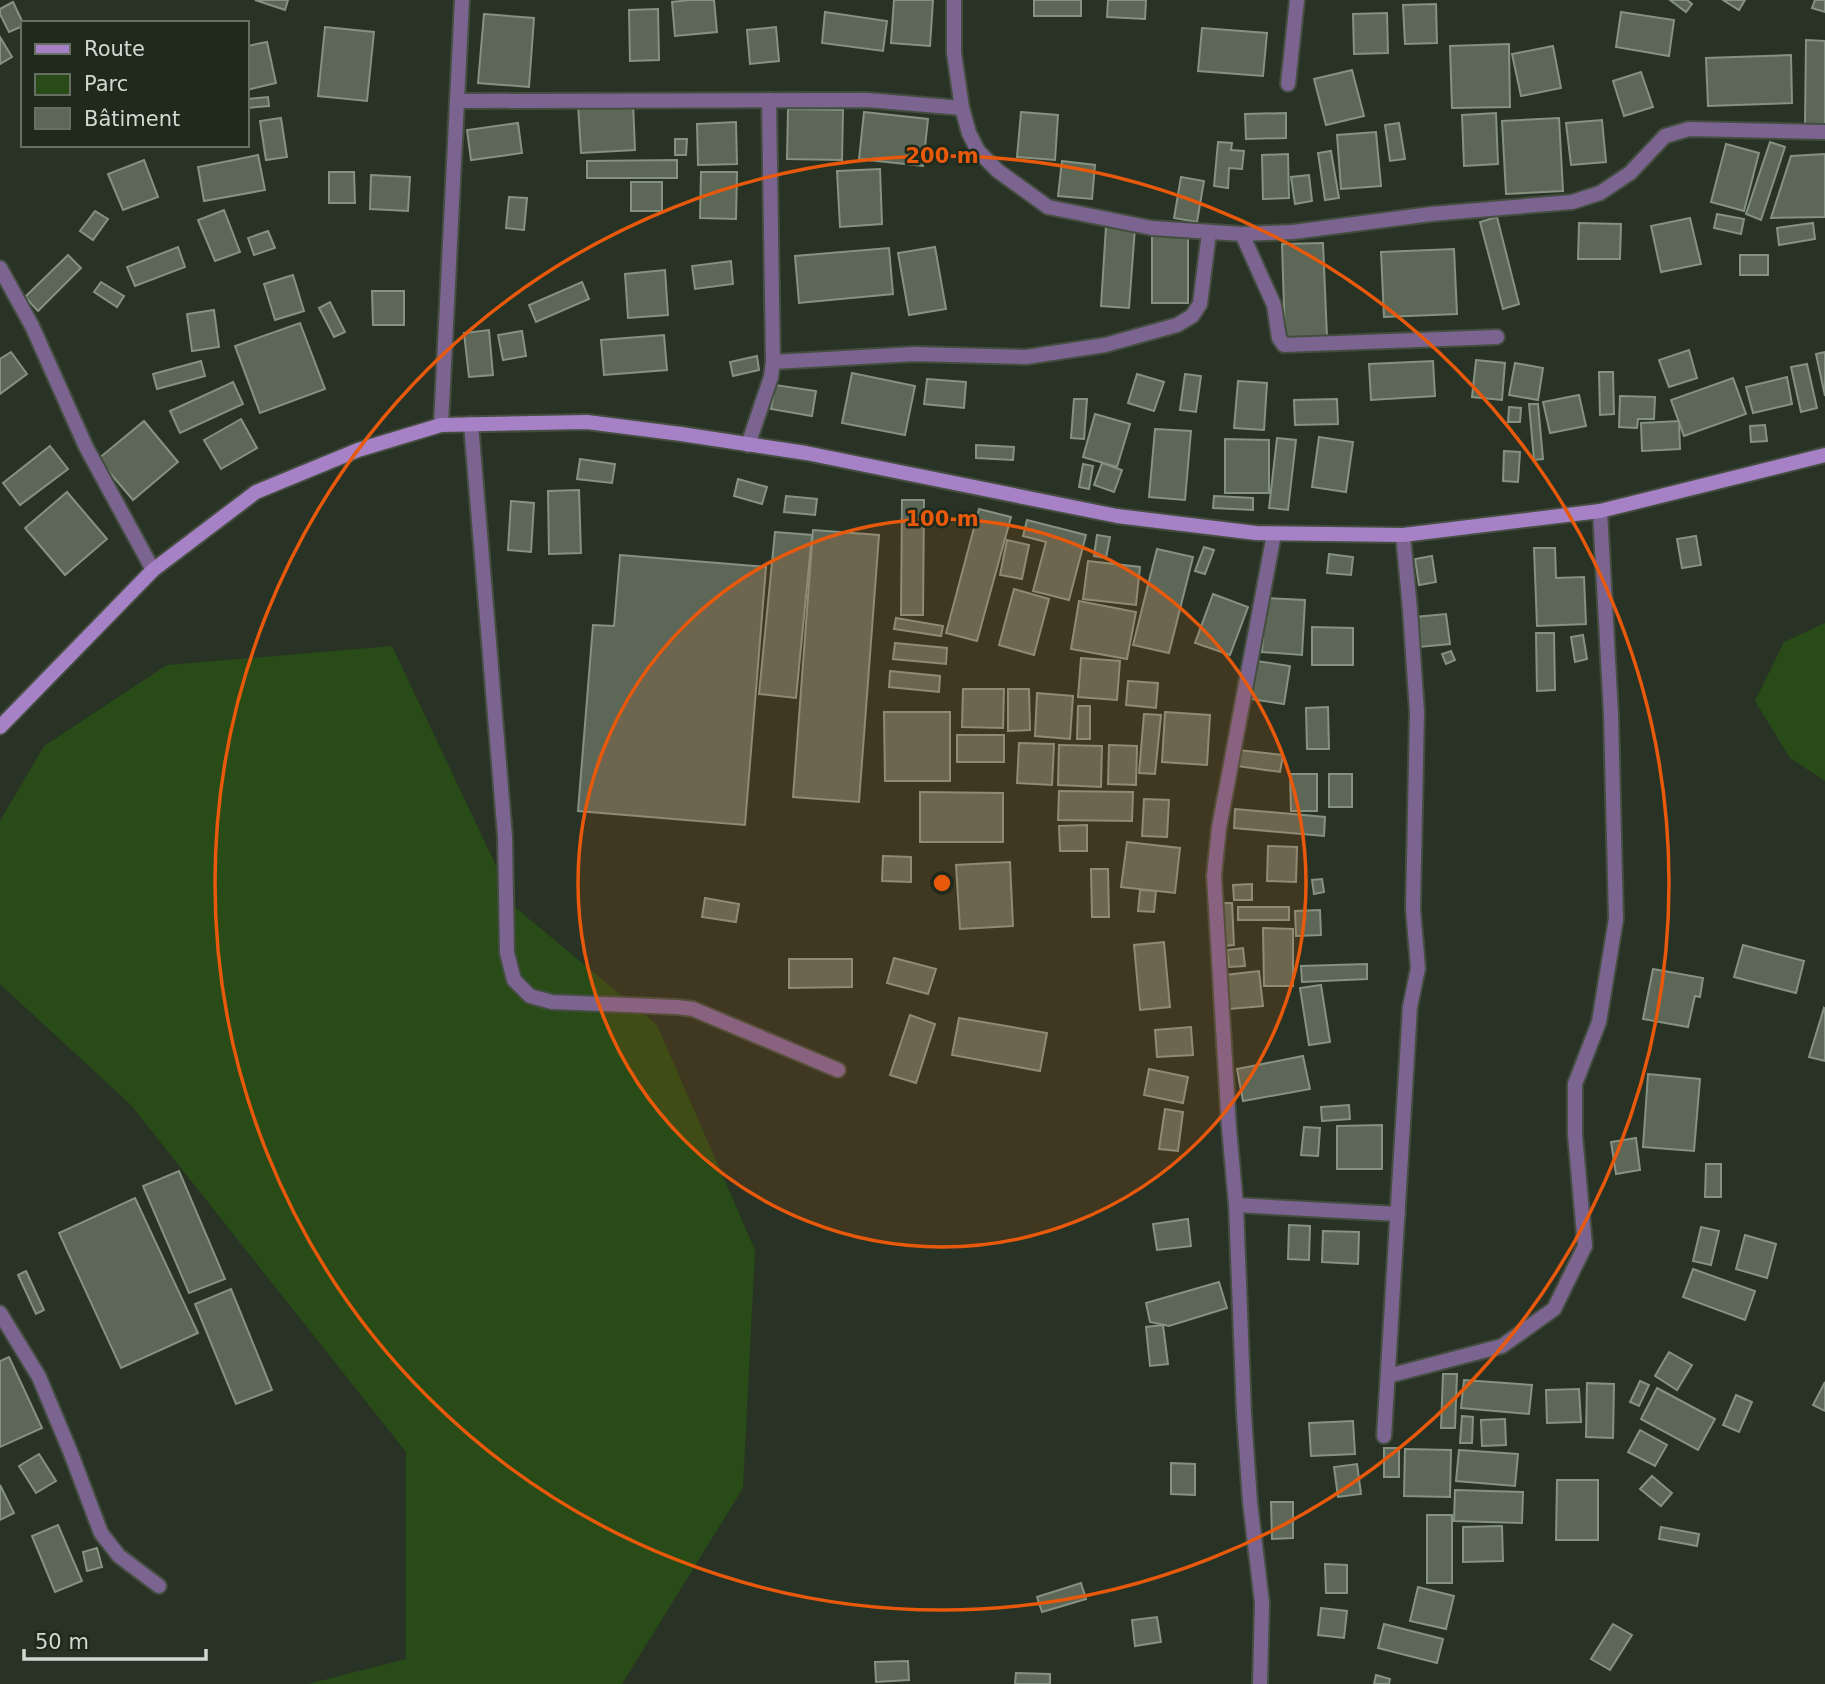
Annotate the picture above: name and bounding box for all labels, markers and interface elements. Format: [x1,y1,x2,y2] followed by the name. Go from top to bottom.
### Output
[21,21,248,147] legend
[84,37,145,61] text: Route
[84,72,128,96] text: Parc
[84,107,180,131] text: Bâtiment
[905,144,979,168] text: 200 m
[905,507,979,531] text: 100 m
[930,871,954,895] centre of rings
[24,1618,206,1662] scale bar
[35,1630,89,1654] text: 50 m

